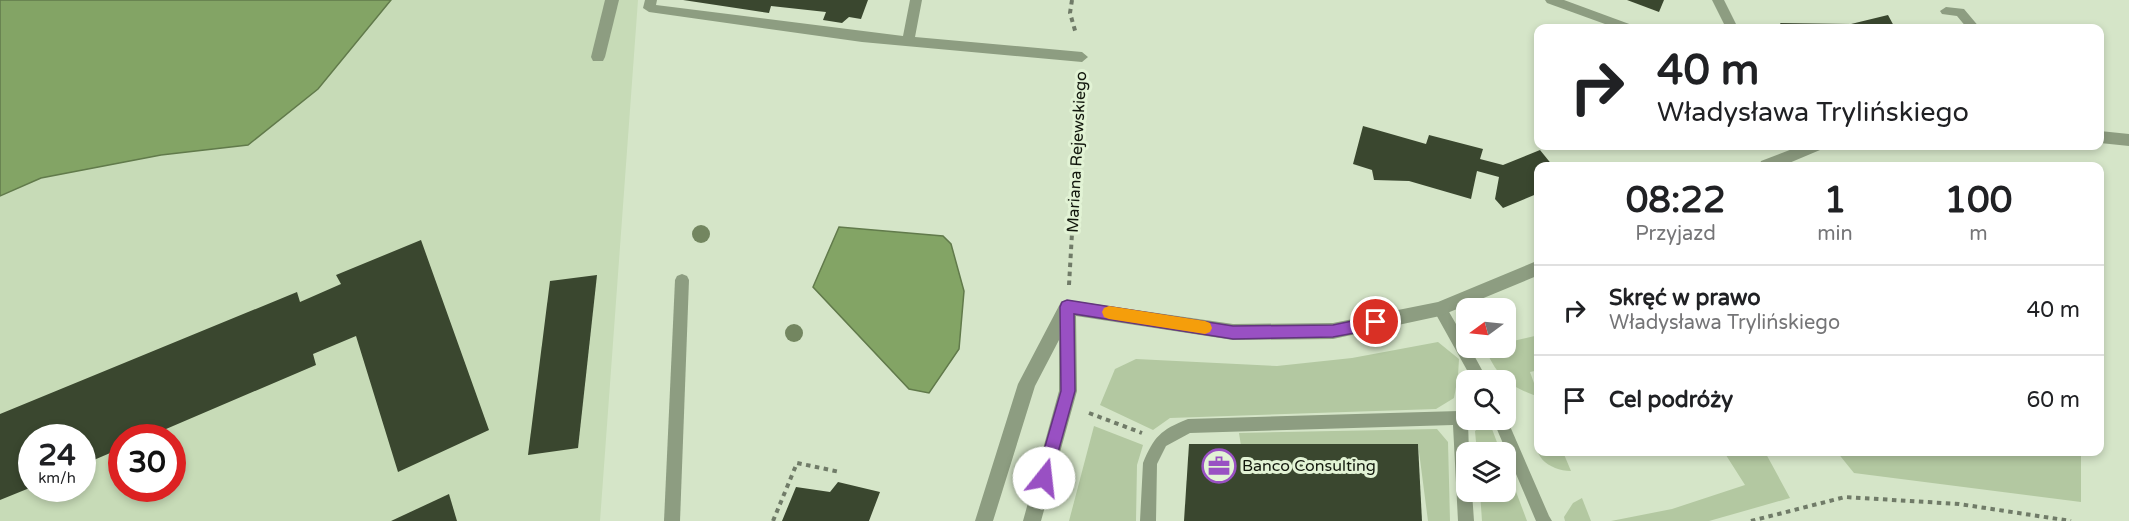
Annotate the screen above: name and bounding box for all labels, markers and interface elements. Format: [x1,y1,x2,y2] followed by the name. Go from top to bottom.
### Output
[1657,45,1759,96] text: 40 m
[1558,48,1636,126] icon: right
[1063,71,1091,233] street label: Mariana Rejewskiego
[1657,96,1969,129] text: Władysława Trylińskiego
[1626,179,1726,222] text: 08:22
[1824,179,1846,222] text: 1
[1944,179,2012,222] text: 100
[1635,222,1716,246] text: Przyjazd
[1817,222,1853,246] text: min
[1969,222,1988,246] text: m
[1609,285,1761,311] text: Skręć w prawo
[1558,294,1591,327] icon: right
[1350,296,1401,347] pin
[2026,297,2080,323] text: 40 m
[1456,298,1516,358] north arrow
[1456,298,1516,502] map controls
[1359,305,1392,338] icon: arrive
[1609,311,1840,335] text: Władysława Trylińskiego
[1456,370,1516,430] button: search
[1558,384,1591,417] icon: arrive
[1609,387,1733,413] text: Cel podróży
[2026,387,2080,413] text: 60 m
[108,424,186,502] speed limit sign: 30
[38,437,76,474] text: 24
[1456,442,1516,502] button: layers
[1012,446,1076,510] position arrow
[1201,448,1237,484] office icon: Banco Consulting
[1242,456,1376,476] place label: Banco Consulting
[38,469,76,487] text: km/h

